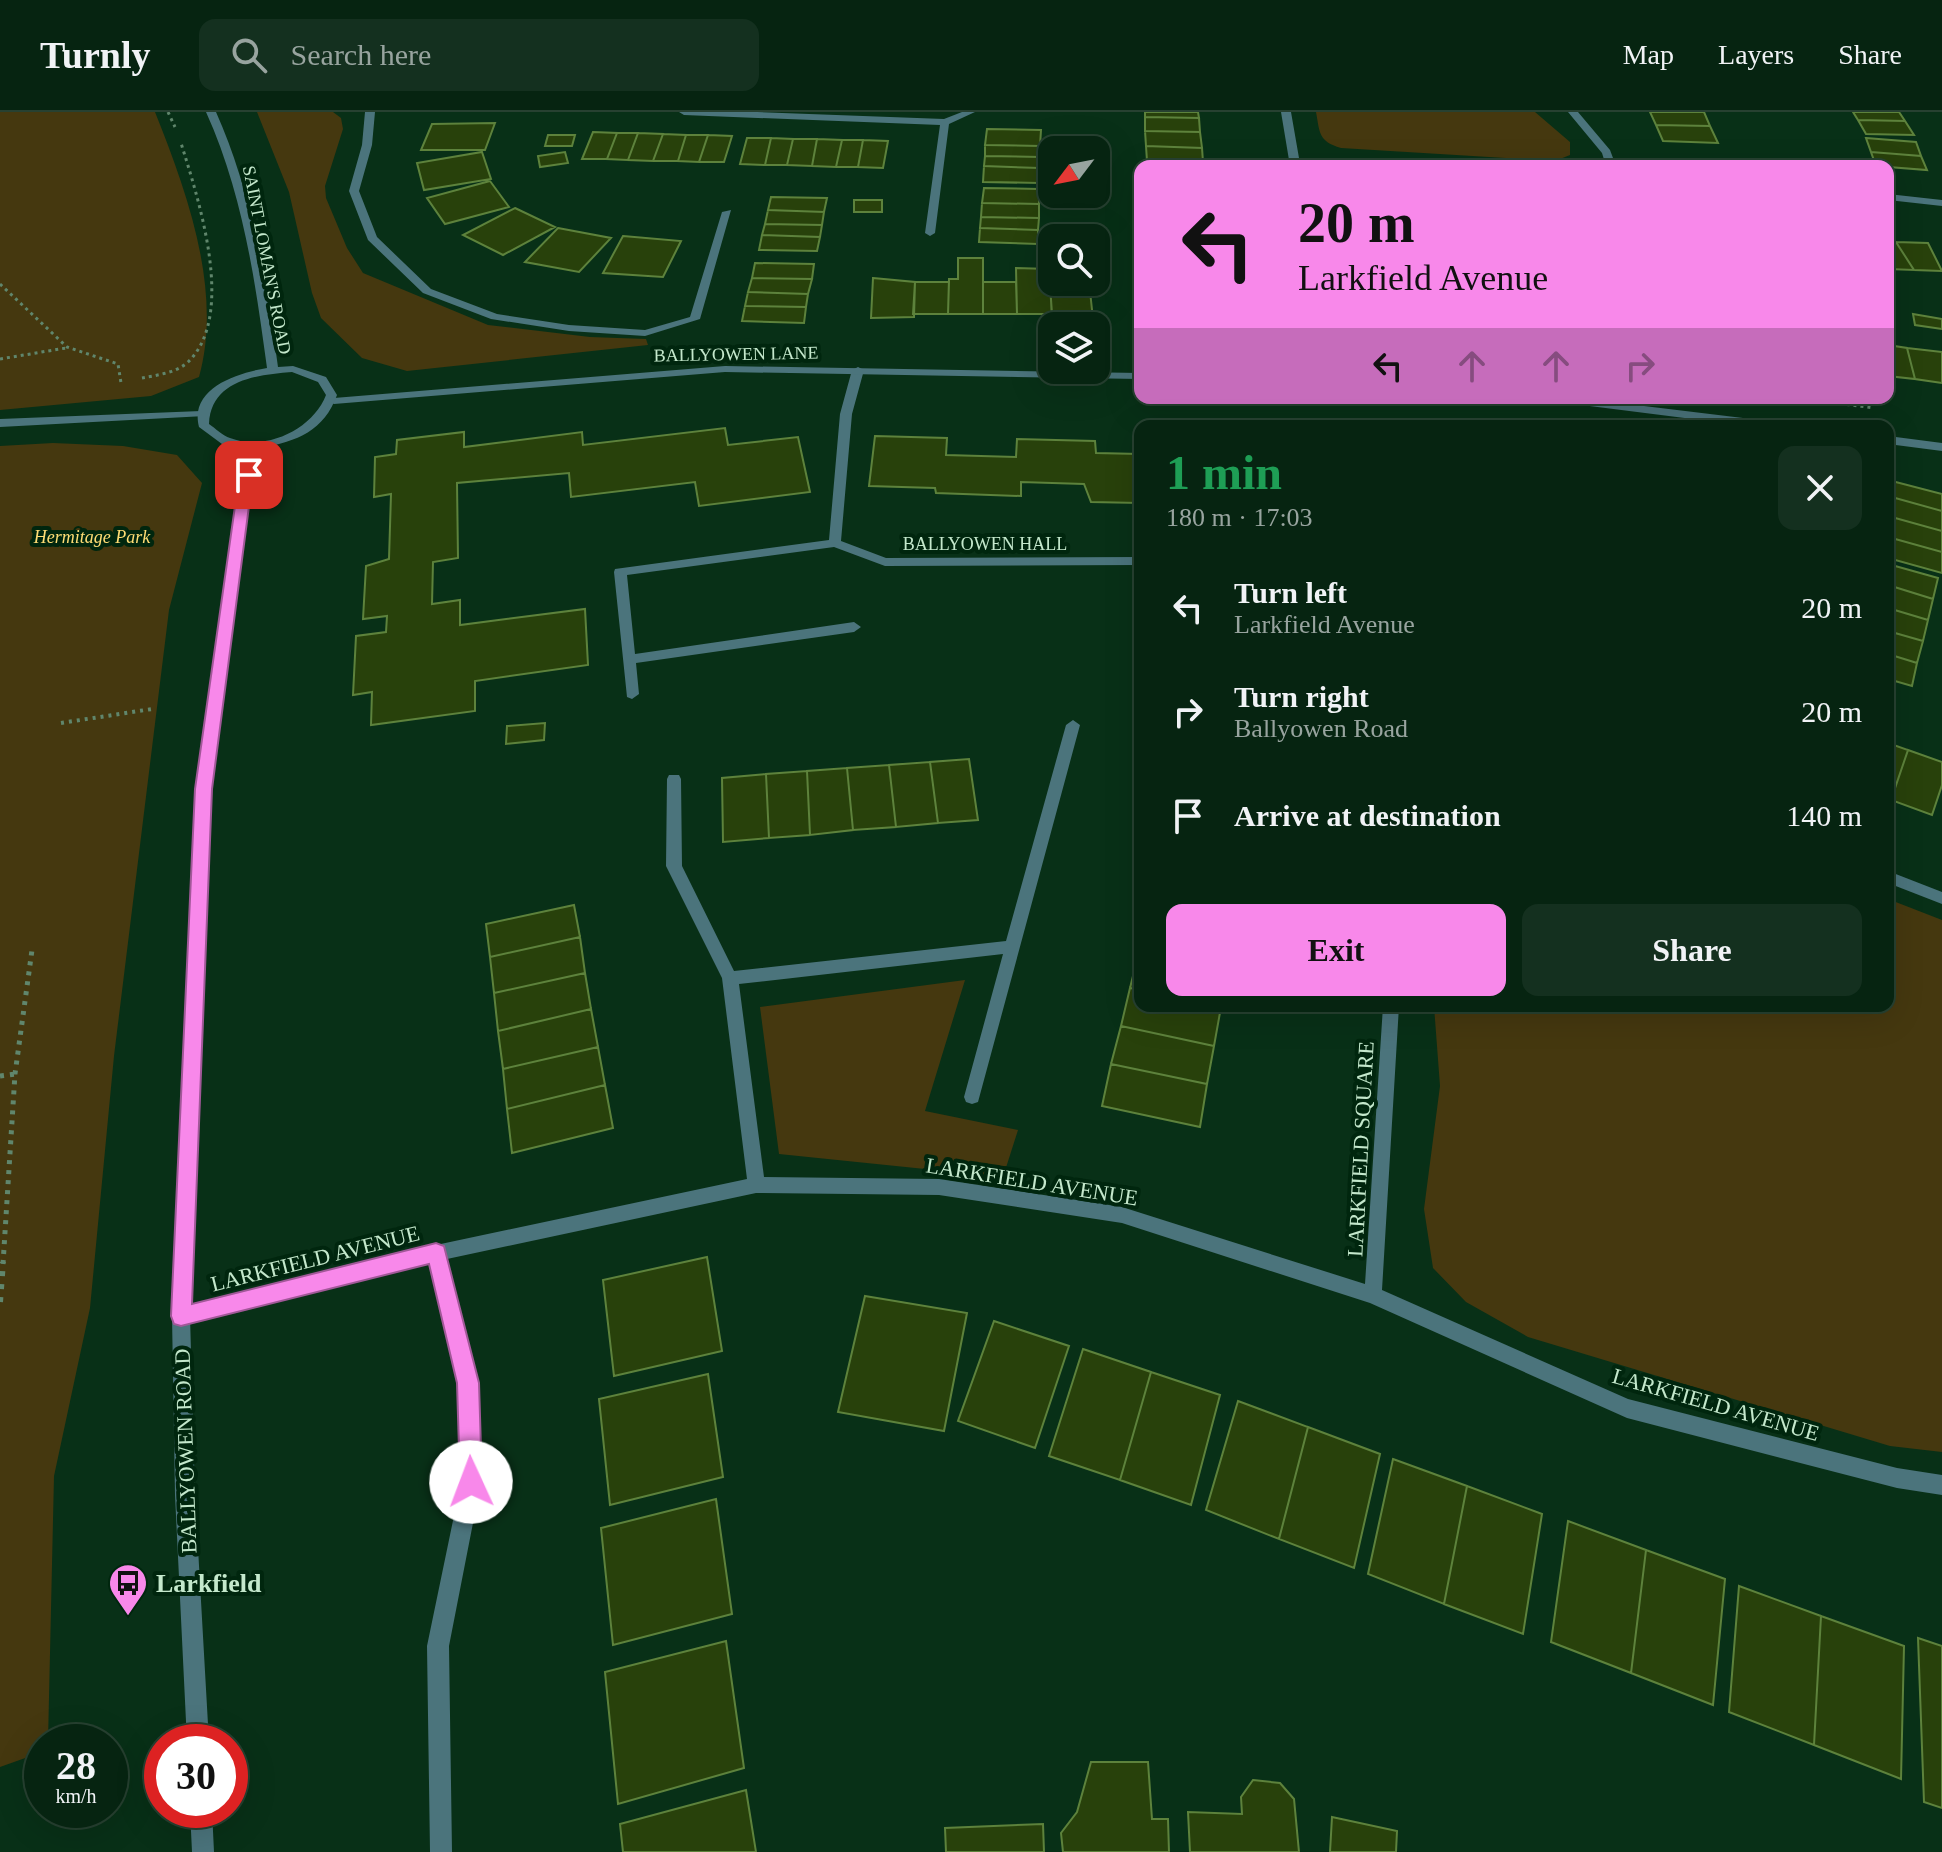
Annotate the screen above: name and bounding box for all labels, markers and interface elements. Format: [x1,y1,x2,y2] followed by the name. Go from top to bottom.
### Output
[199,19,759,91] search box
[227,33,271,77] icon: search
[40,34,151,76] text: Turnly
[291,38,431,71] text: Search here
[1623,39,1674,70] text: Map
[1718,39,1794,70] text: Layers
[1838,39,1902,70] text: Share
[1038,136,1110,208] north arrow
[1038,136,1110,384] map controls
[239,164,295,356] street label: SAINT LOMAN'S ROAD
[1166,192,1270,296] icon: left
[1298,192,1415,254] text: 20 m
[1038,224,1110,296] button: search
[1298,258,1548,298] text: Larkfield Avenue
[1038,312,1110,384] button: layers
[654,343,818,365] street label: BALLYOWEN LANE
[1366,344,1410,388] icon: left
[1450,344,1494,388] icon: ahead
[1534,344,1578,388] icon: ahead
[1618,344,1662,388] icon: right
[215,441,283,509] pin
[1166,446,1282,499] text: 1 min
[1778,446,1862,530] button: close
[227,453,271,497] icon: arrive
[1166,503,1313,532] text: 180 m · 17:03
[33,527,151,547] park label: Hermitage Park
[903,534,1067,554] street label: BALLYOWEN HALL
[1234,576,1347,609] text: Turn left
[1166,586,1210,630] icon: left
[1801,591,1862,624] text: 20 m
[1234,610,1415,639] text: Larkfield Avenue
[1234,680,1369,713] text: Turn right
[1166,690,1210,734] icon: right
[1801,695,1862,728] text: 20 m
[1234,714,1408,743] text: Ballyowen Road
[1166,794,1210,838] icon: arrive
[1234,799,1501,832] text: Arrive at destination
[1786,799,1862,832] text: 140 m
[1166,904,1506,996] button: Exit
[1522,904,1862,996] button: Share
[1342,1041,1379,1257] street label: LARKFIELD SQUARE
[924,1152,1140,1211] street label: LARKFIELD AVENUE
[208,1220,422,1297] street label: LARKFIELD AVENUE
[169,1348,202,1554] street label: BALLYOWEN ROAD
[1610,1363,1822,1446] street label: LARKFIELD AVENUE
[429,1440,513,1524] position arrow
[107,1562,149,1617] bus stop icon: Larkfield
[156,1569,262,1598] place label: Larkfield
[144,1724,248,1828] speed limit sign: 30
[56,1743,96,1788] text: 28
[55,1785,97,1807] text: km/h

